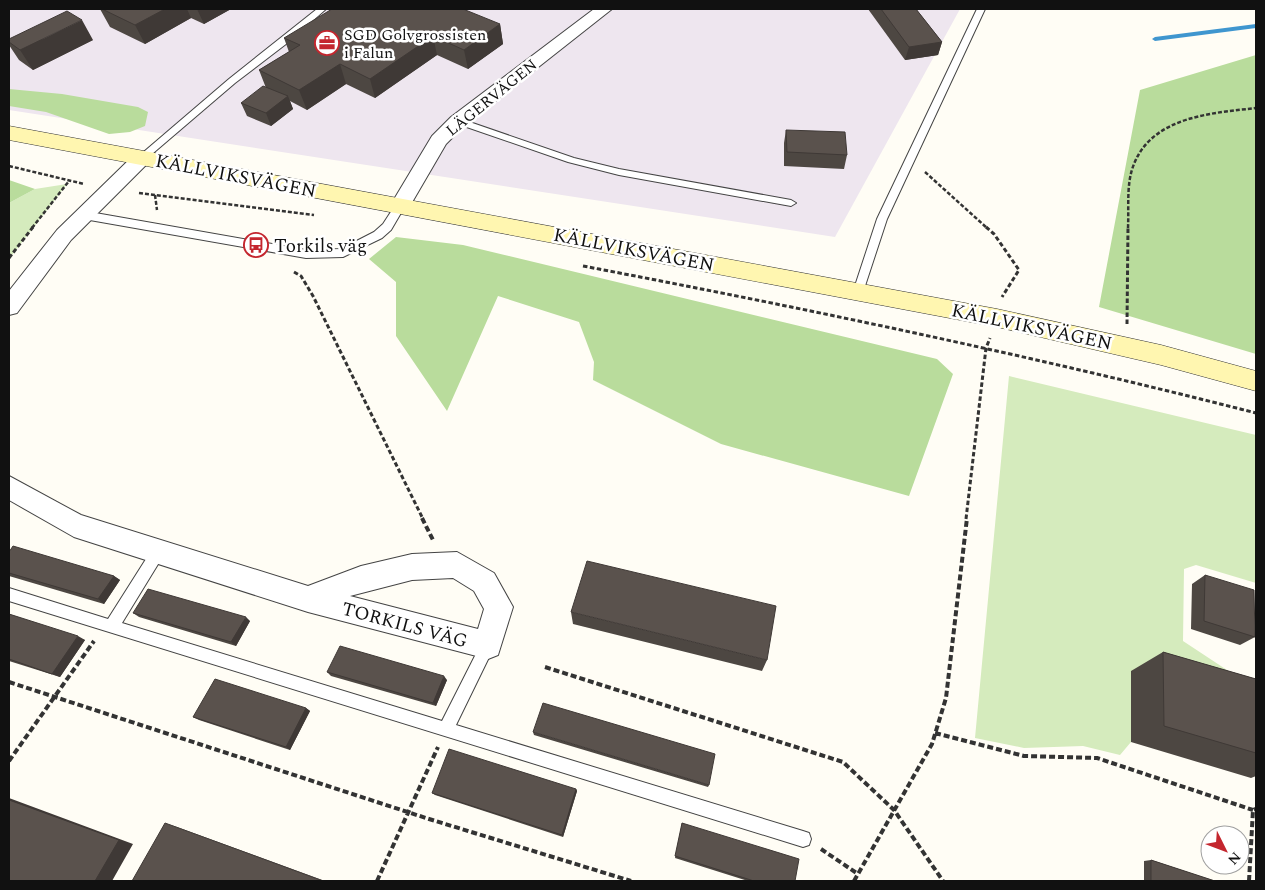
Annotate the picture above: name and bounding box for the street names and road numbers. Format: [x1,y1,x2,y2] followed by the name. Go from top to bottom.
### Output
[441,53,543,142] street label: LÄGERVÄGEN
[153,147,319,206] street label: KÄLLVIKSVÄGEN
[551,221,717,280] street label: KÄLLVIKSVÄGEN
[949,296,1115,359] street label: KÄLLVIKSVÄGEN
[338,595,471,656] street label: TORKILS VÄG

